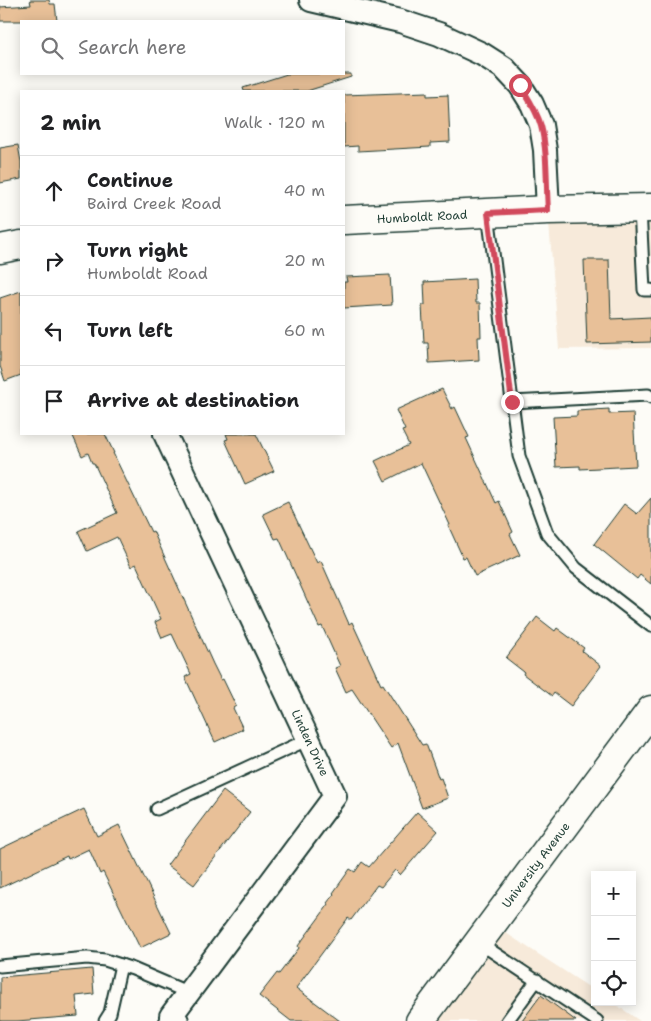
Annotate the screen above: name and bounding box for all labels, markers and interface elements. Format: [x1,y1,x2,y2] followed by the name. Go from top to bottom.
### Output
[20,20,345,75] search box
[38,34,66,62] icon: search
[78,35,187,60] text: Search here
[509,74,532,97] route start
[40,109,101,137] text: 2 min
[224,112,325,133] text: Walk · 120 m
[87,168,173,193] text: Continue
[40,177,68,205] icon: ahead
[283,180,325,201] text: 40 m
[87,193,221,214] text: Baird Creek Road
[376,207,468,227] street label: Humboldt Road
[87,238,188,263] text: Turn right
[40,247,68,275] icon: right
[284,250,325,271] text: 20 m
[87,263,208,284] text: Humboldt Road
[40,317,68,345] icon: left
[87,318,173,343] text: Turn left
[284,320,325,341] text: 60 m
[40,387,68,415] icon: arrive
[87,388,299,413] text: Arrive at destination
[501,391,524,414] route end
[288,707,333,779] street label: Linden Drive
[498,819,574,911] street label: University Avenue
[591,871,636,1006] map controls
[591,871,636,916] button: +
[591,916,636,961] button: −
[591,961,636,1006] button: locate

